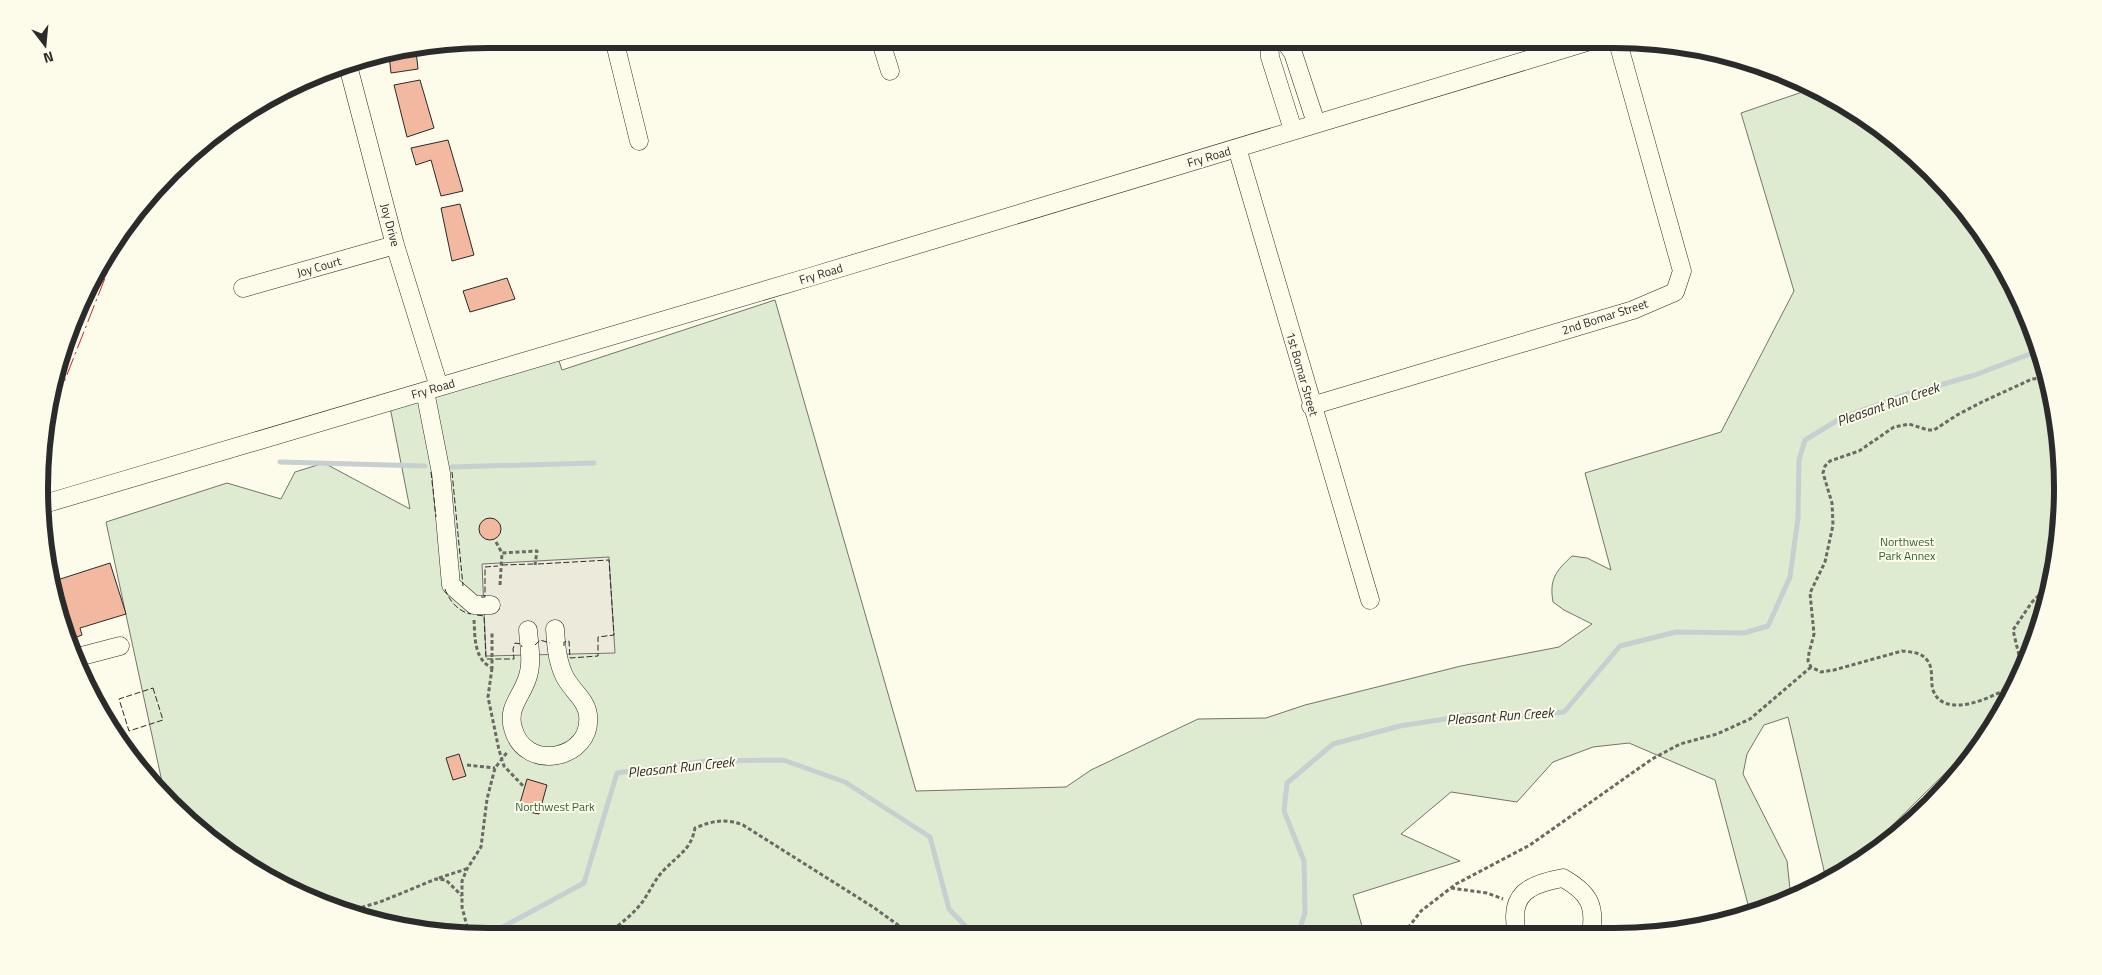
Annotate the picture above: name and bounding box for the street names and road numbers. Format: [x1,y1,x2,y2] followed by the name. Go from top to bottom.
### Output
[1185,141,1233,172] street label: Fry Road
[376,201,405,249] street label: Joy Drive
[294,251,344,282] street label: Joy Court
[797,258,845,289] street label: Fry Road
[1559,293,1651,339] street label: 2nd Bomar Street
[1281,330,1324,419] street label: 1st Bomar Street
[409,373,457,404] street label: Fry Road

